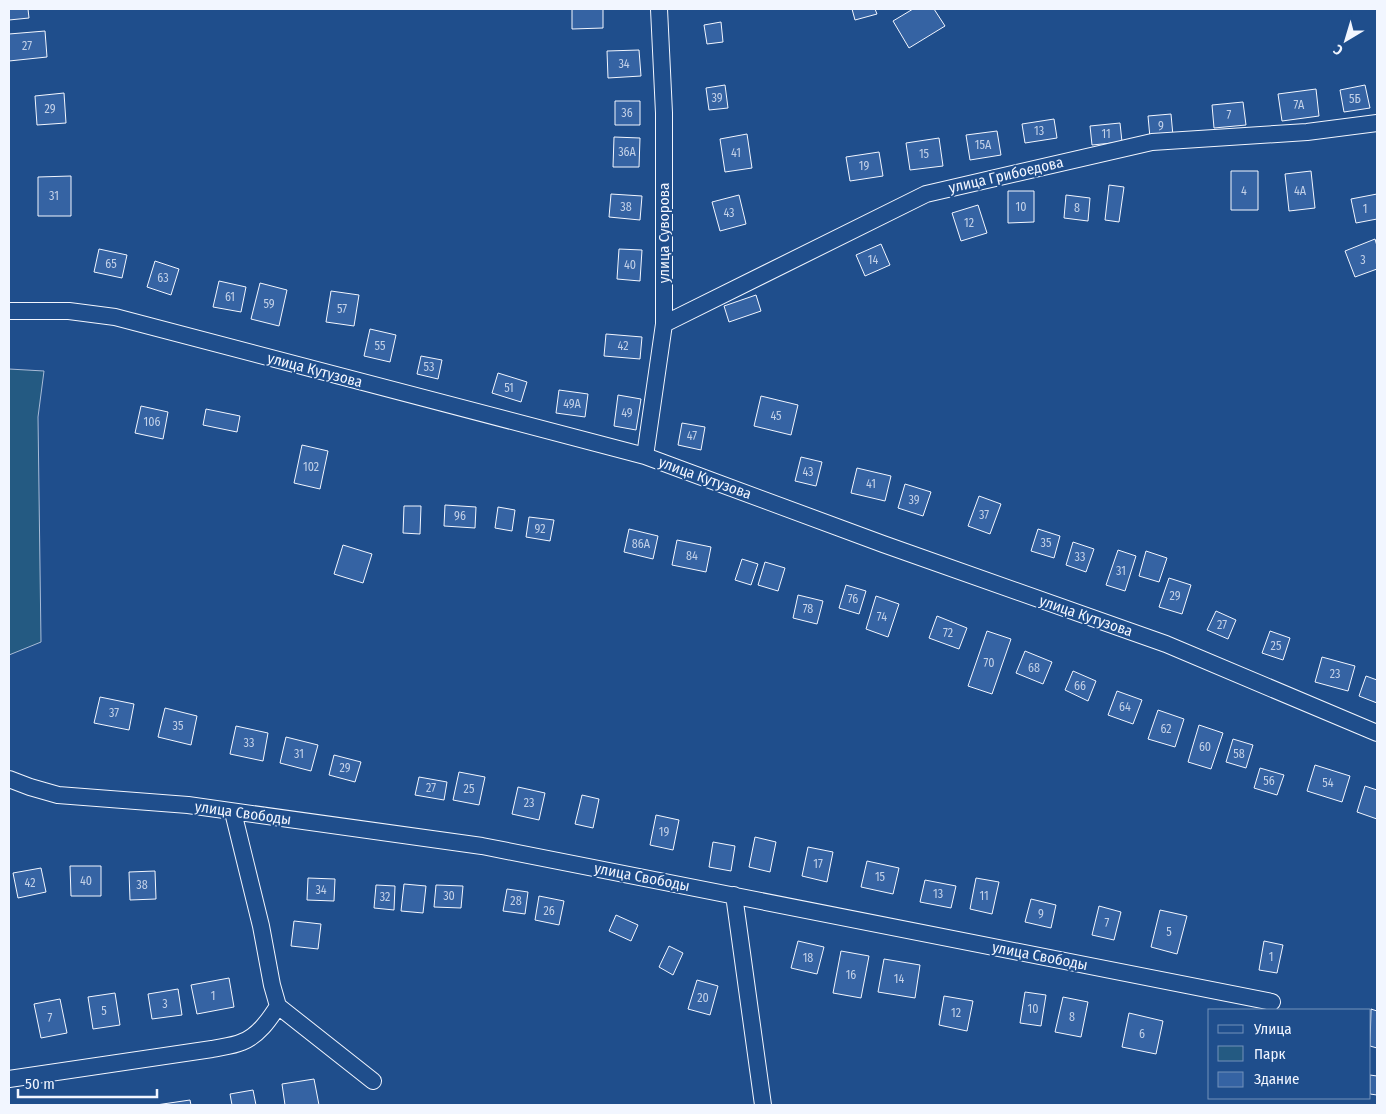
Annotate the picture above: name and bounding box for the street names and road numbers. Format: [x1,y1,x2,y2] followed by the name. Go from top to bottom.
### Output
[947,153,1065,197] street label: улица Грибоедова
[655,183,673,283] street label: улица Суворова
[266,349,364,391] street label: улица Кутузова
[656,453,754,503] street label: улица Кутузова
[1037,592,1135,640] street label: улица Кутузова
[194,797,292,829] street label: улица Свободы
[593,859,691,895] street label: улица Свободы
[991,938,1089,974] street label: улица Свободы

